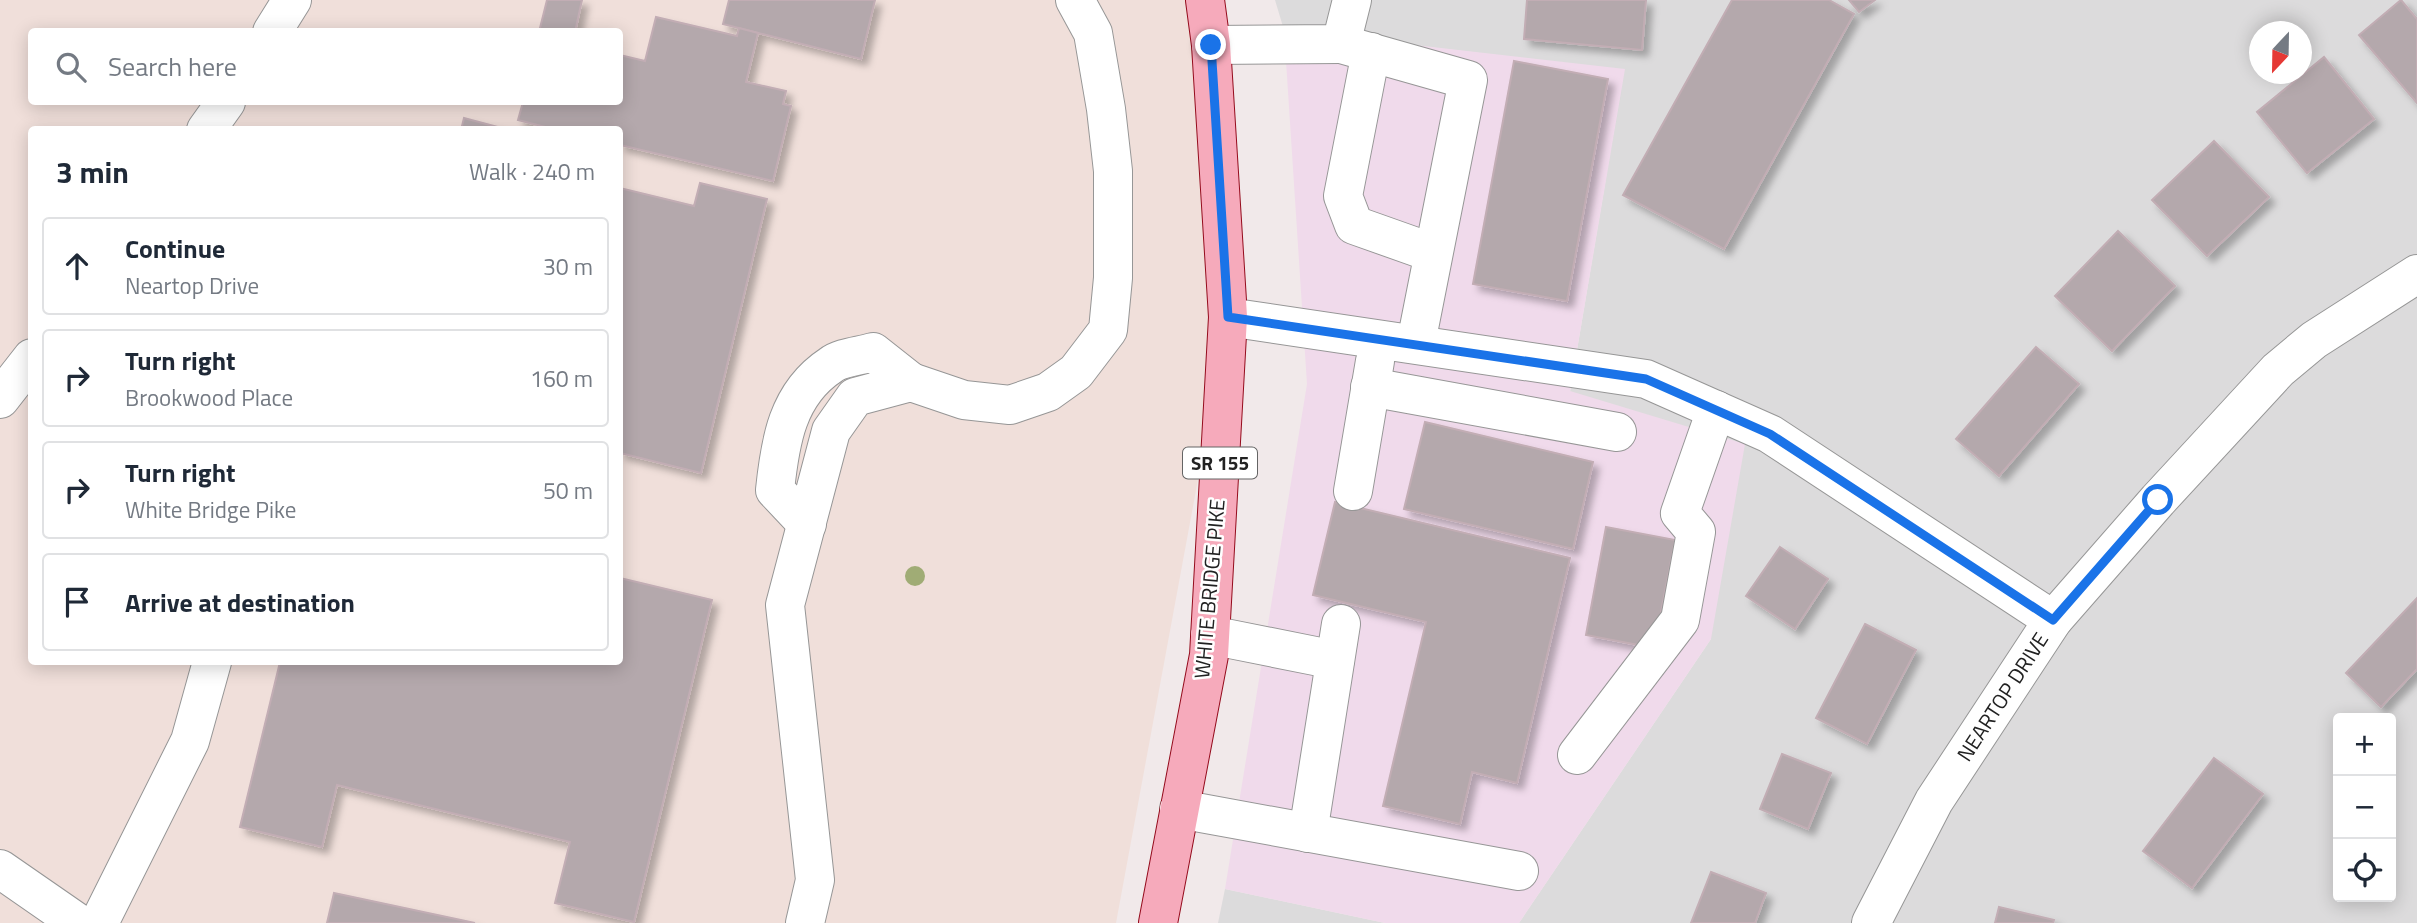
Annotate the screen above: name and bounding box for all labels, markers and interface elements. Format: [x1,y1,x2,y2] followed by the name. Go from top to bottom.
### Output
[2249,21,2312,84] north arrow
[28,28,623,105] search box
[1195,29,1226,60] route end
[108,47,237,86] text: Search here
[52,48,90,86] icon: search
[56,149,129,195] text: 3 min
[469,154,595,189] text: Walk · 240 m
[125,229,225,268] text: Continue
[58,247,96,285] icon: ahead
[543,249,593,284] text: 30 m
[125,268,259,303] text: Neartop Drive
[125,341,236,380] text: Turn right
[58,359,96,397] icon: right
[530,361,593,396] text: 160 m
[125,380,293,415] text: Brookwood Place
[1183,447,1257,478] road number: SR 155
[125,453,236,492] text: Turn right
[58,471,96,509] icon: right
[543,473,593,508] text: 50 m
[2142,484,2173,515] route start
[125,492,296,527] text: White Bridge Pike
[1185,498,1233,680] street label: WHITE BRIDGE PIKE
[58,583,96,621] icon: arrive
[125,583,355,622] text: Arrive at destination
[1948,626,2056,767] street label: NEARTOP DRIVE
[2333,713,2396,902] map controls
[2333,713,2396,776] button: +
[2333,776,2396,839] button: −
[2333,839,2396,902] button: locate

